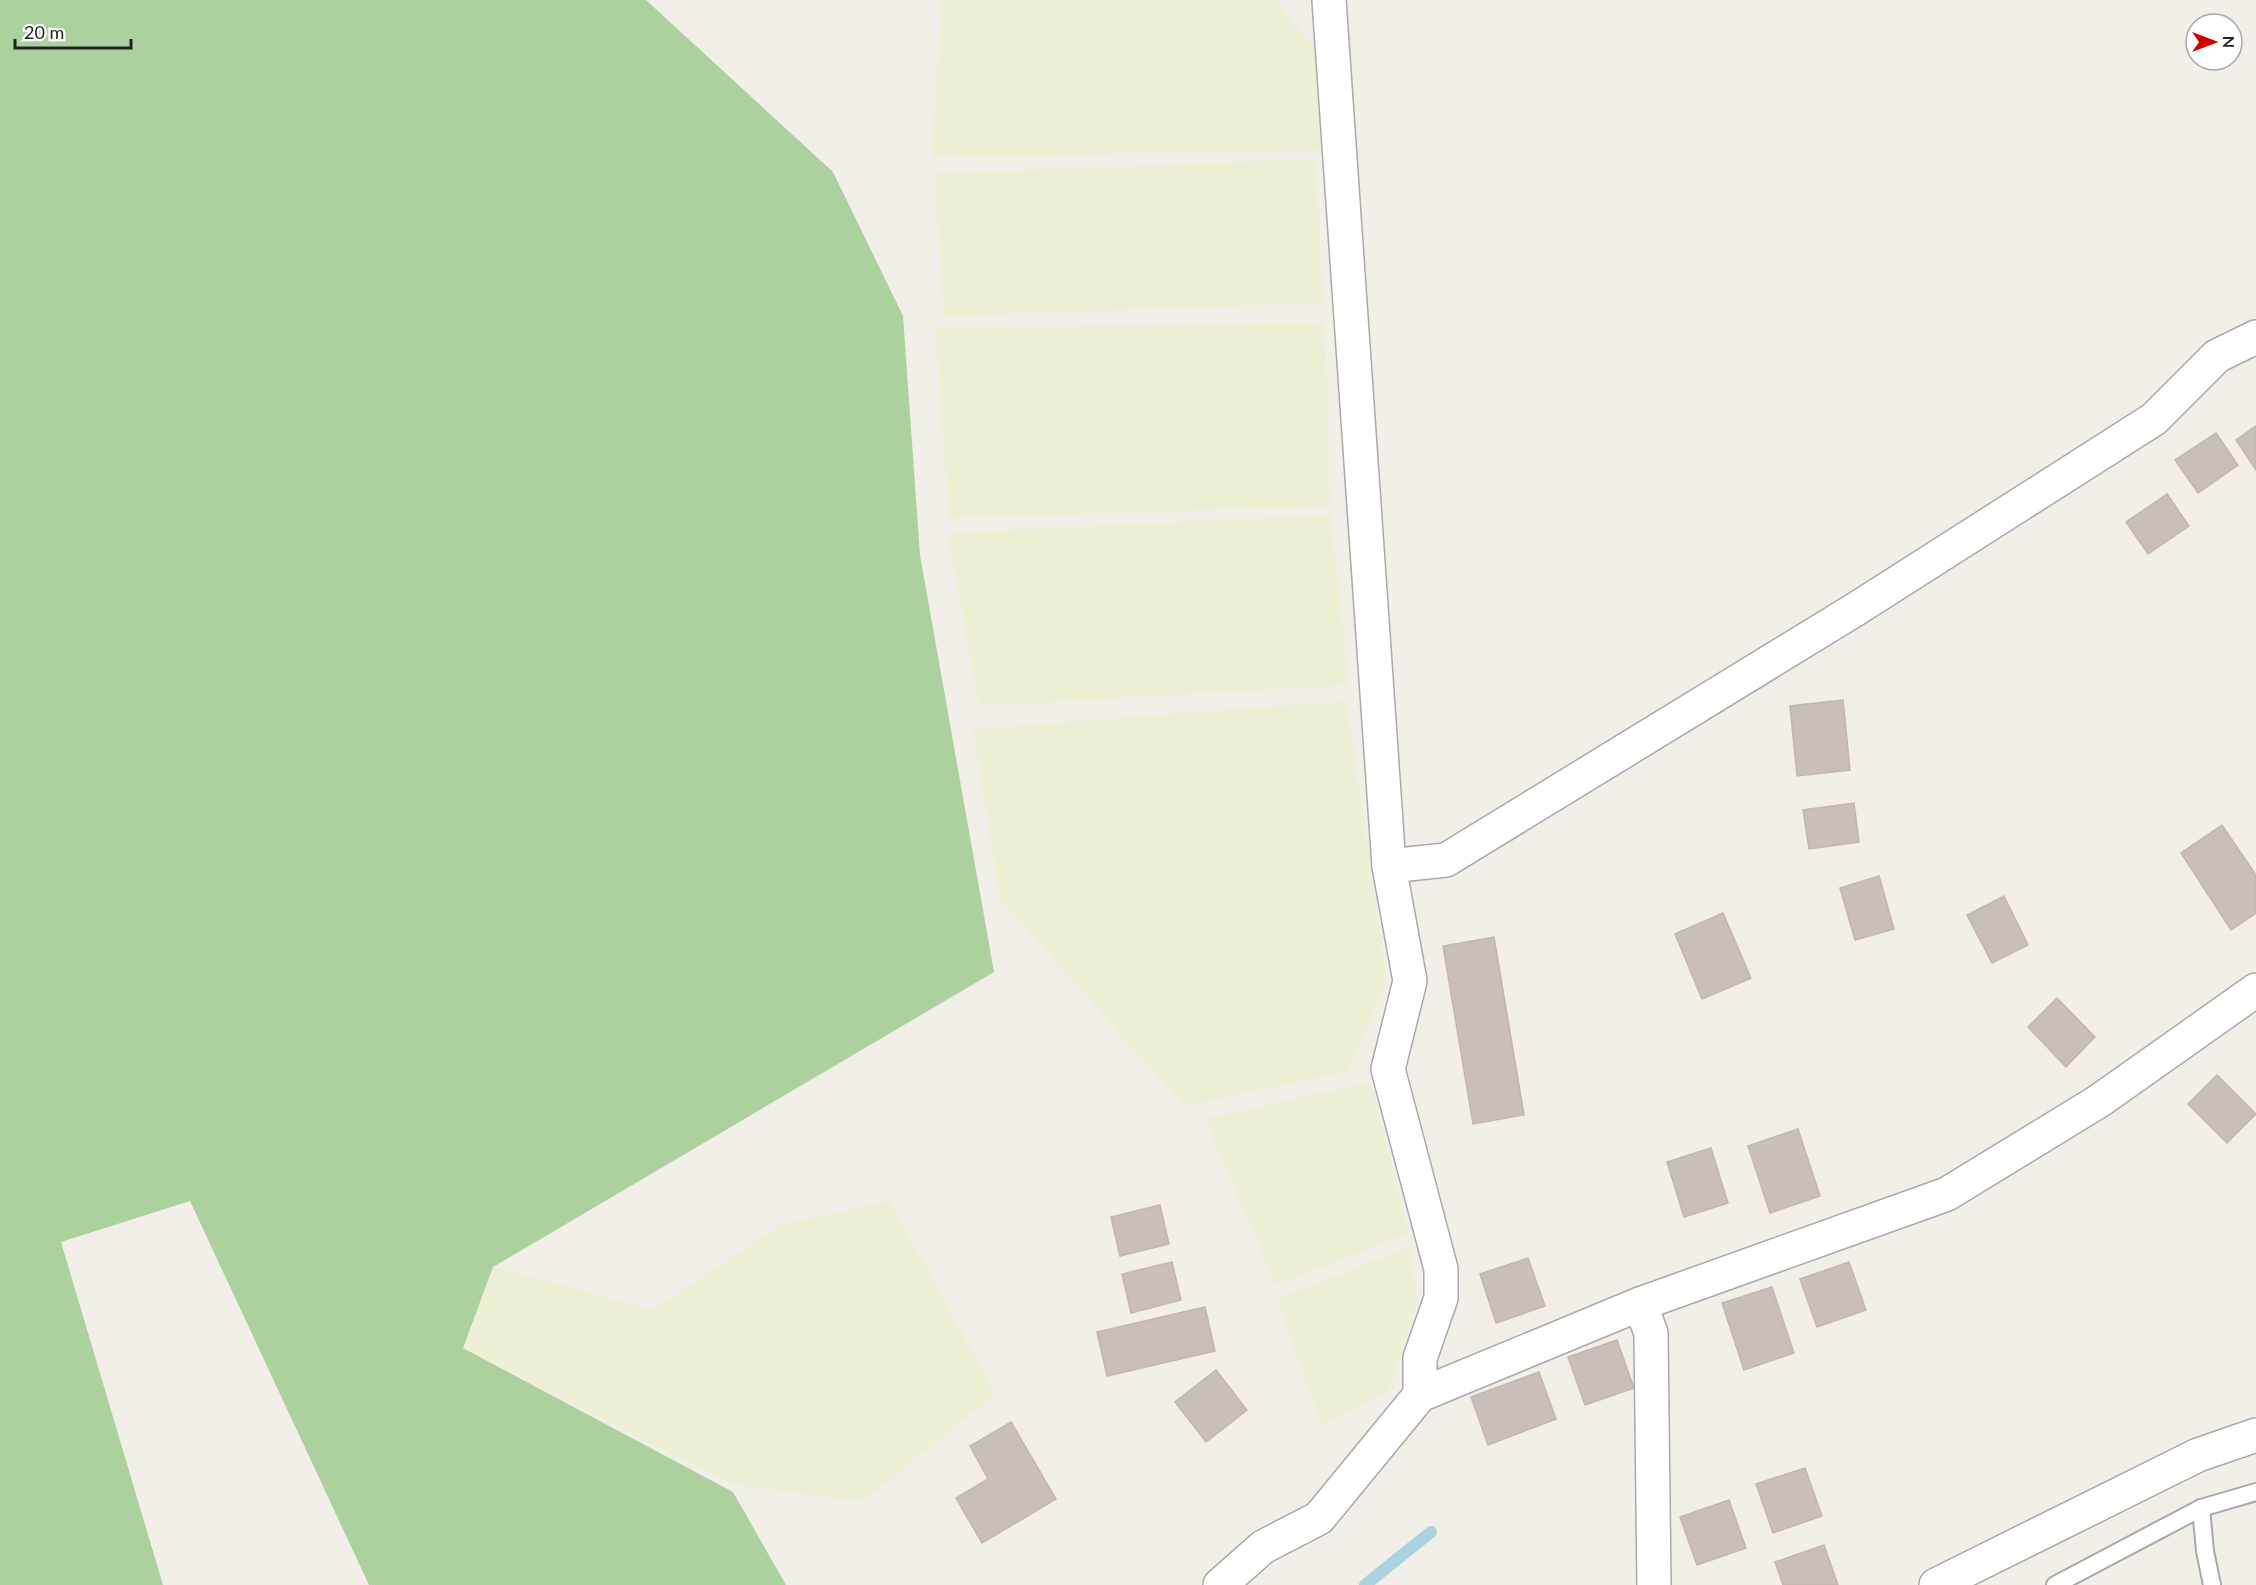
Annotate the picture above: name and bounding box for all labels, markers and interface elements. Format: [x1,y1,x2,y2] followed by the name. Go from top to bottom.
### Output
[15,12,130,50] scale bar
[2184,12,2244,72] north arrow
[24,21,64,43] text: 20 m
[2220,36,2239,48] text: N

